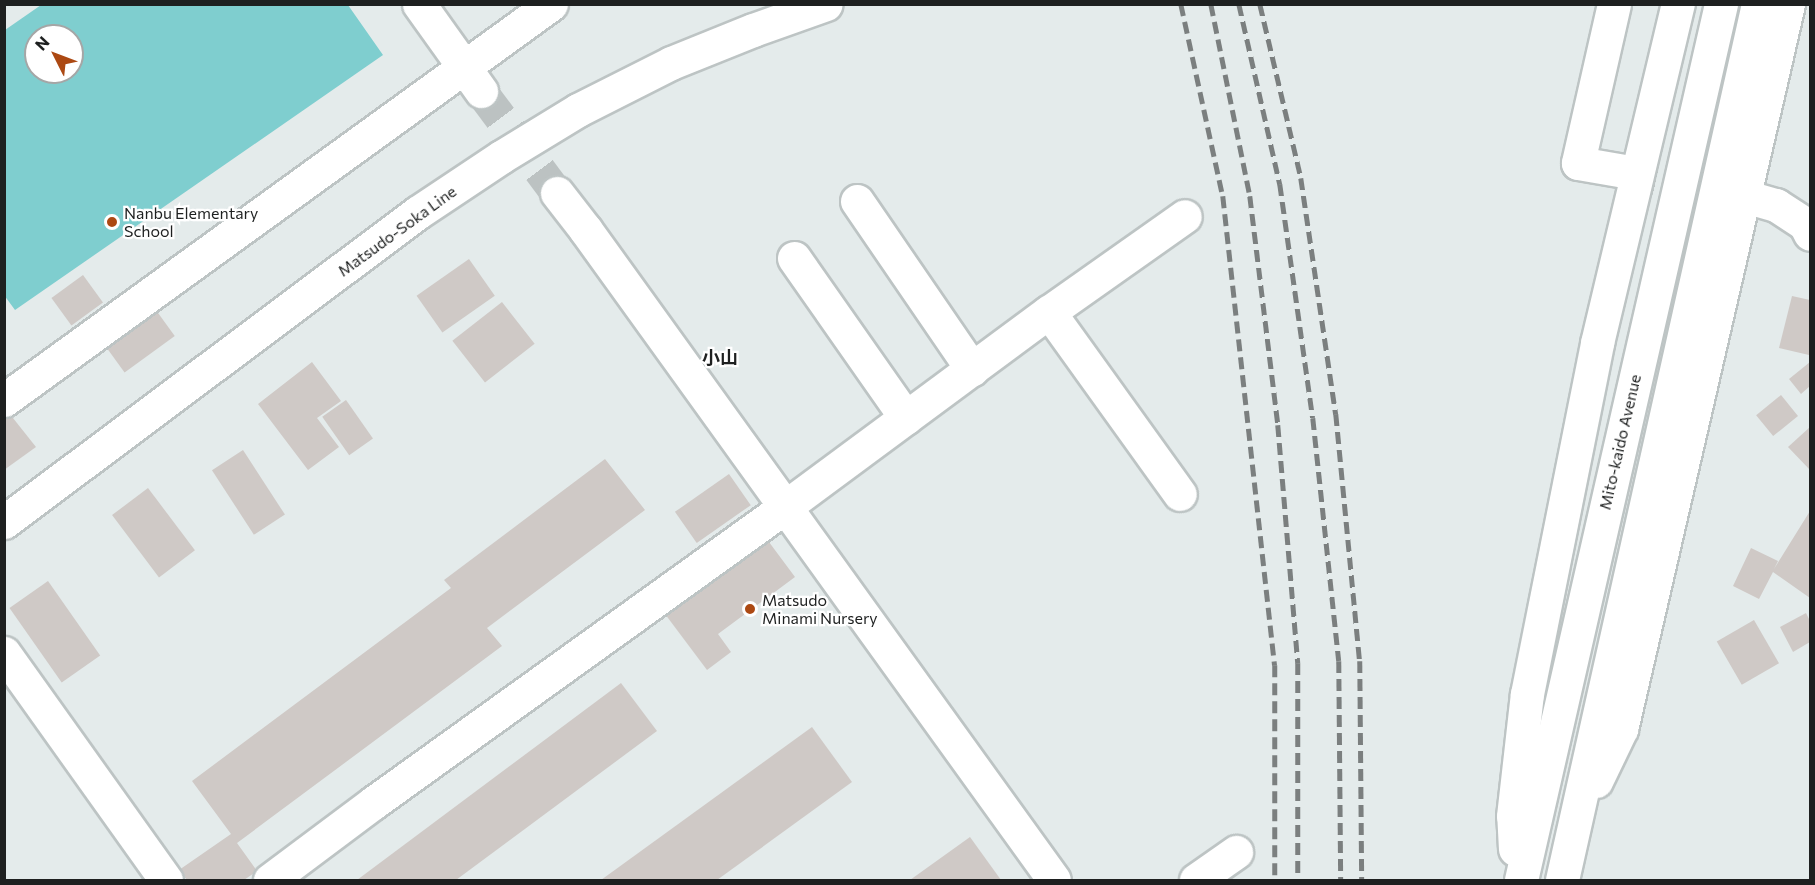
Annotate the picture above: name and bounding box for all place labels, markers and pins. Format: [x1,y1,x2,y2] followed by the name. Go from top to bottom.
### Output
[124,203,258,241] place label: Nanbu Elementary School
[105,215,119,229] marker: Nanbu Elementary School
[762,590,878,628] place label: Matsudo Minami Nursery
[743,602,757,616] marker: Matsudo Minami Nursery

